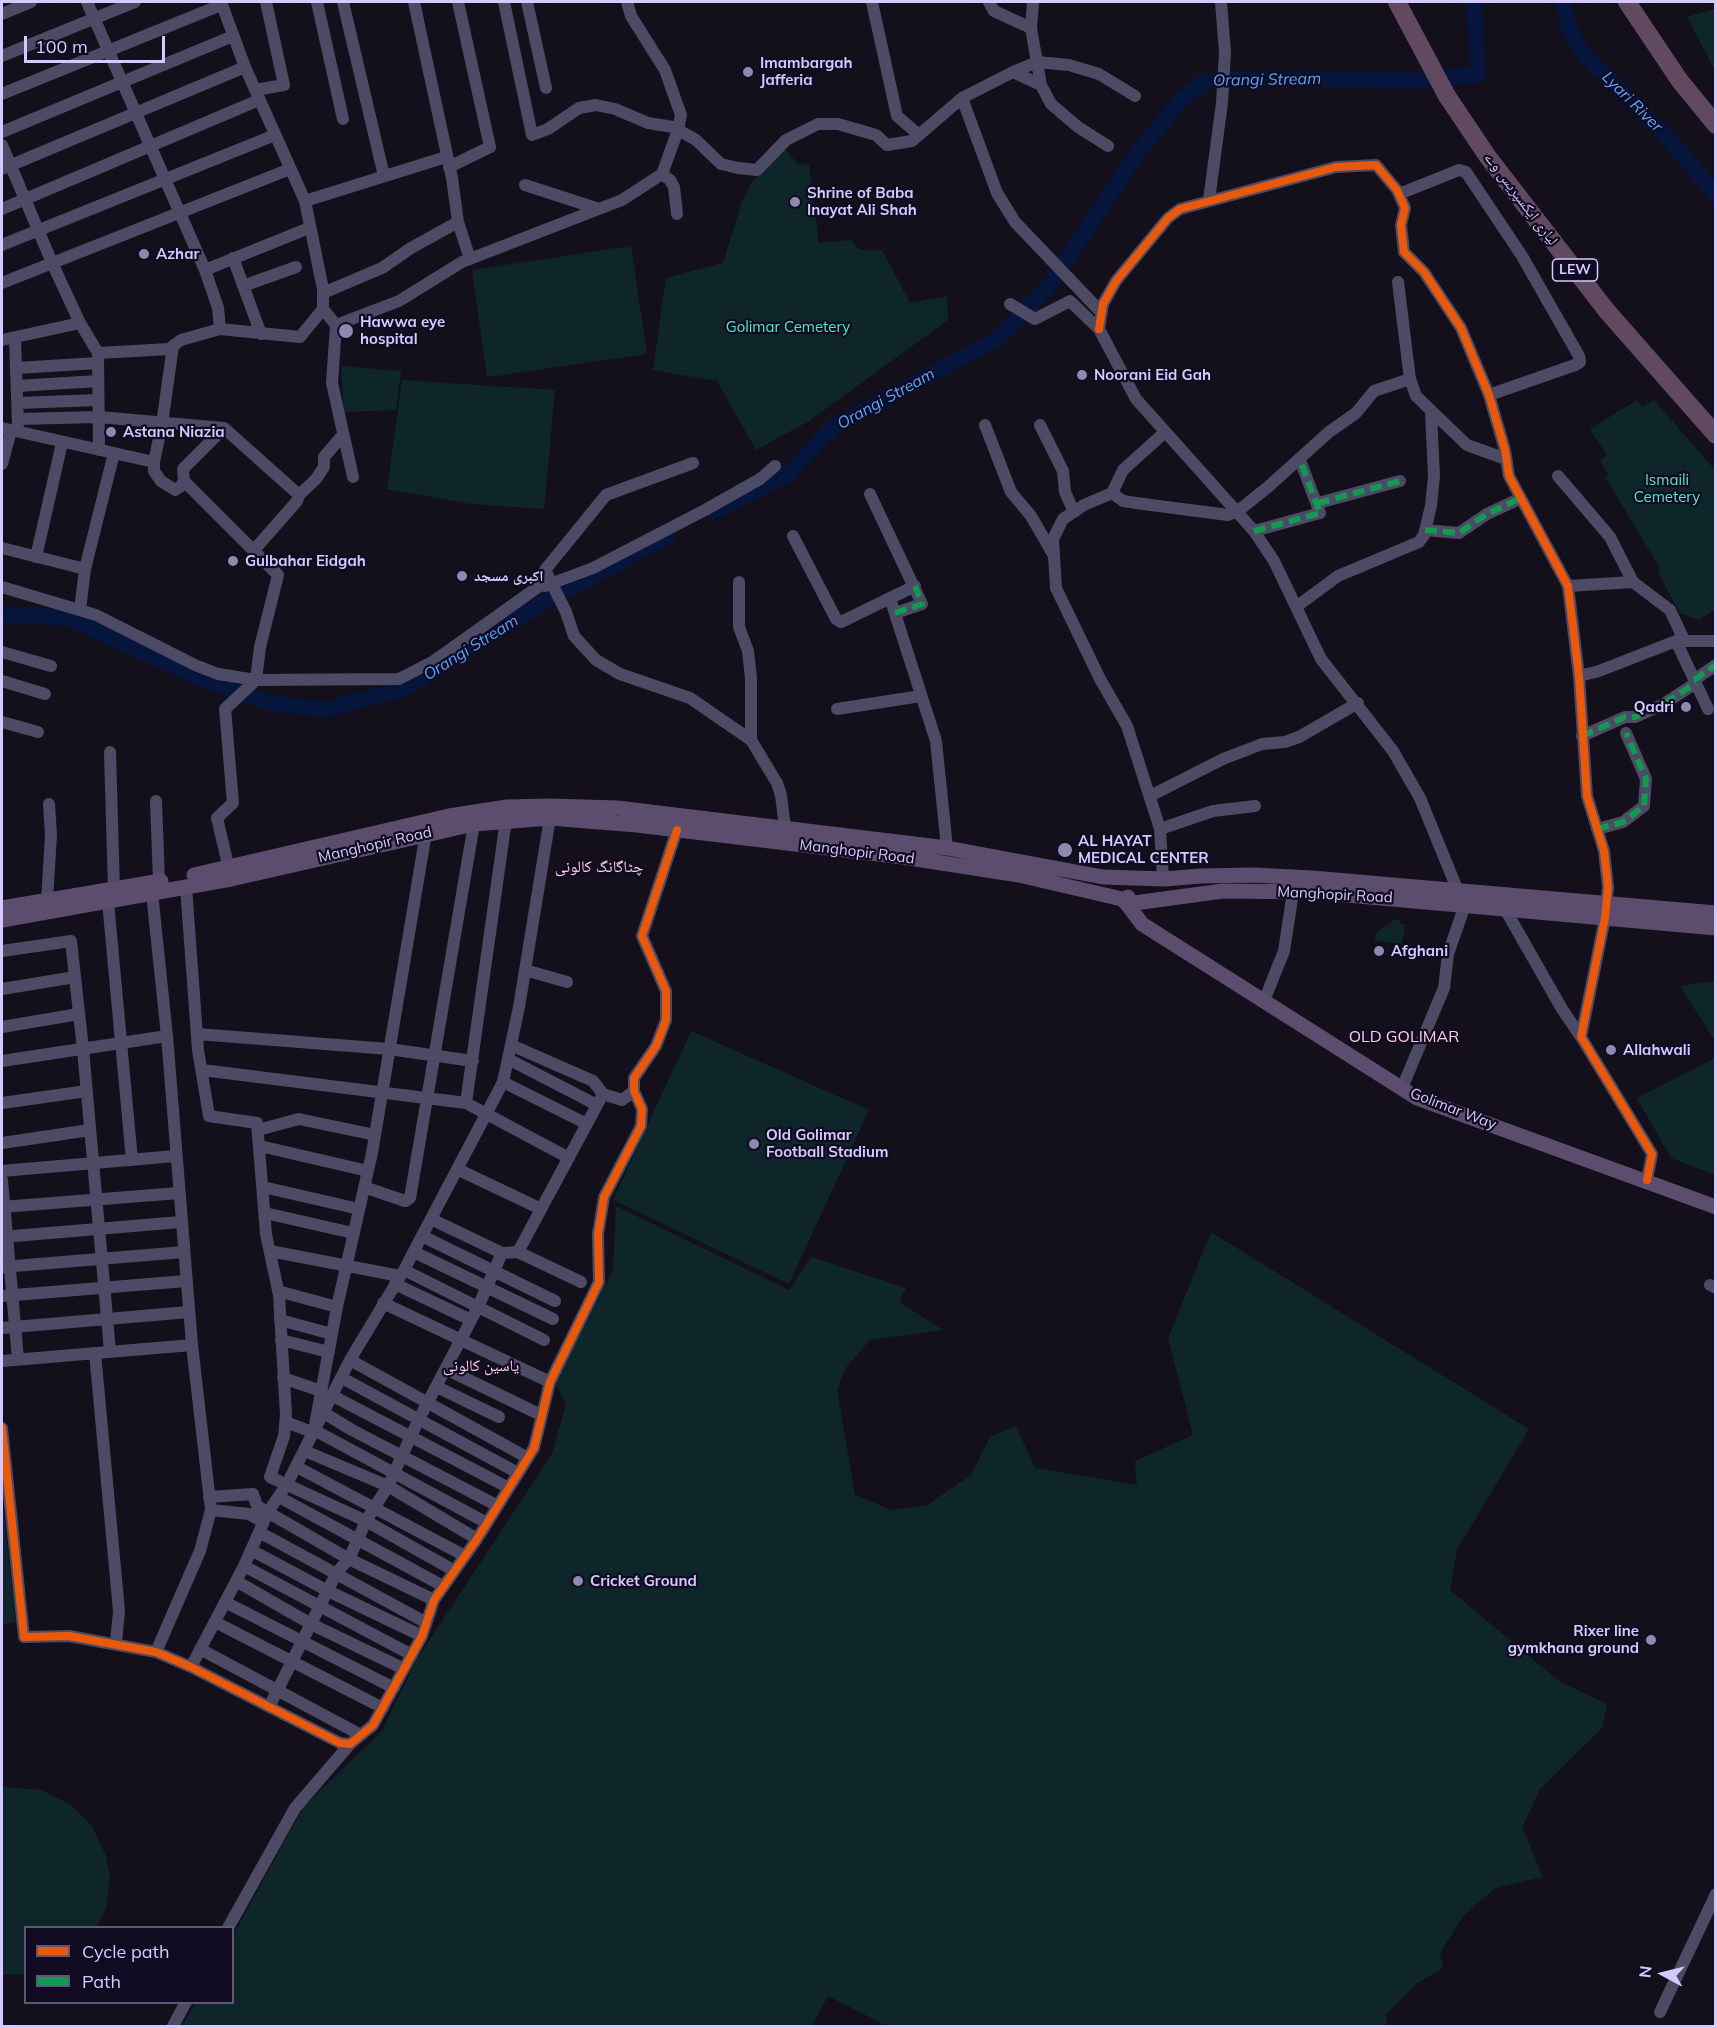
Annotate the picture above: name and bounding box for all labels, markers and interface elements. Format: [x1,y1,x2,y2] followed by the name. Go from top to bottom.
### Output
[27,24,168,62] scale bar
[35,35,88,58] text: 100 m
[760,54,853,89] place label: Imambargah Jafferia
[741,65,755,79] marker: Imambargah Jafferia
[1598,68,1666,136] water label: Lyari River
[1213,69,1321,91] water label: Orangi Stream
[1480,149,1562,249] street label: لیاری ایکسپریس وے
[807,184,917,219] place label: Shrine of Baba Inayat Ali Shah
[788,195,802,209] marker: Shrine of Baba Inayat Ali Shah
[156,245,199,263] place label: Azhar
[137,247,151,261] marker: Azhar
[1552,259,1598,281] road number: LEW
[360,313,445,348] place label: Hawwa eye hospital
[726,318,850,336] park label: Golimar Cemetery
[337,322,355,340] marker: Hawwa eye hospital
[834,364,938,434] water label: Orangi Stream
[1094,366,1211,384] place label: Noorani Eid Gah
[1075,368,1089,382] marker: Noorani Eid Gah
[123,423,225,441] place label: Astana Niazia
[104,425,118,439] marker: Astana Niazia
[1634,471,1700,506] park label: Ismaili Cemetery
[245,552,366,570] place label: Gulbahar Eidgah
[226,554,240,568] marker: Gulbahar Eidgah
[474,567,544,585] place label: اکبری مسجد
[455,569,469,583] marker: اکبری مسجد
[420,611,522,685] water label: Orangi Stream
[1634,698,1674,716] place label: Qadri
[1679,700,1693,714] marker: Qadri
[317,823,433,867] street label: Manghopir Road
[1078,832,1209,867] place label: AL HAYAT MEDICAL CENTER
[798,836,916,868] street label: Manghopir Road
[1056,841,1074,859] marker: AL HAYAT MEDICAL CENTER
[555,857,643,877] district label: چٹاگانگ کالونی
[1277,883,1393,907] street label: Manghopir Road
[1391,942,1448,960] place label: Afghani
[1372,944,1386,958] marker: Afghani
[1340,1027,1468,1047] district label: OLD GOLIMAR
[1623,1041,1691,1059] place label: Allahwali
[1604,1043,1618,1057] marker: Allahwali
[1407,1084,1499,1134] street label: Golimar Way
[766,1126,888,1161] place label: Old Golimar Football Stadium
[747,1137,761,1151] marker: Old Golimar Football Stadium
[443,1356,519,1376] district label: یاسین کالونی
[590,1572,697,1590] place label: Cricket Ground
[571,1574,585,1588] marker: Cricket Ground
[1508,1622,1639,1657] place label: Rixer line gymkhana ground
[1644,1633,1658,1647] marker: Rixer line gymkhana ground
[24,1926,234,2004] legend
[82,1940,169,1963] text: Cycle path
[1633,1944,1693,2004] north arrow
[1634,1965,1656,1979] text: N
[82,1970,121,1993] text: Path

